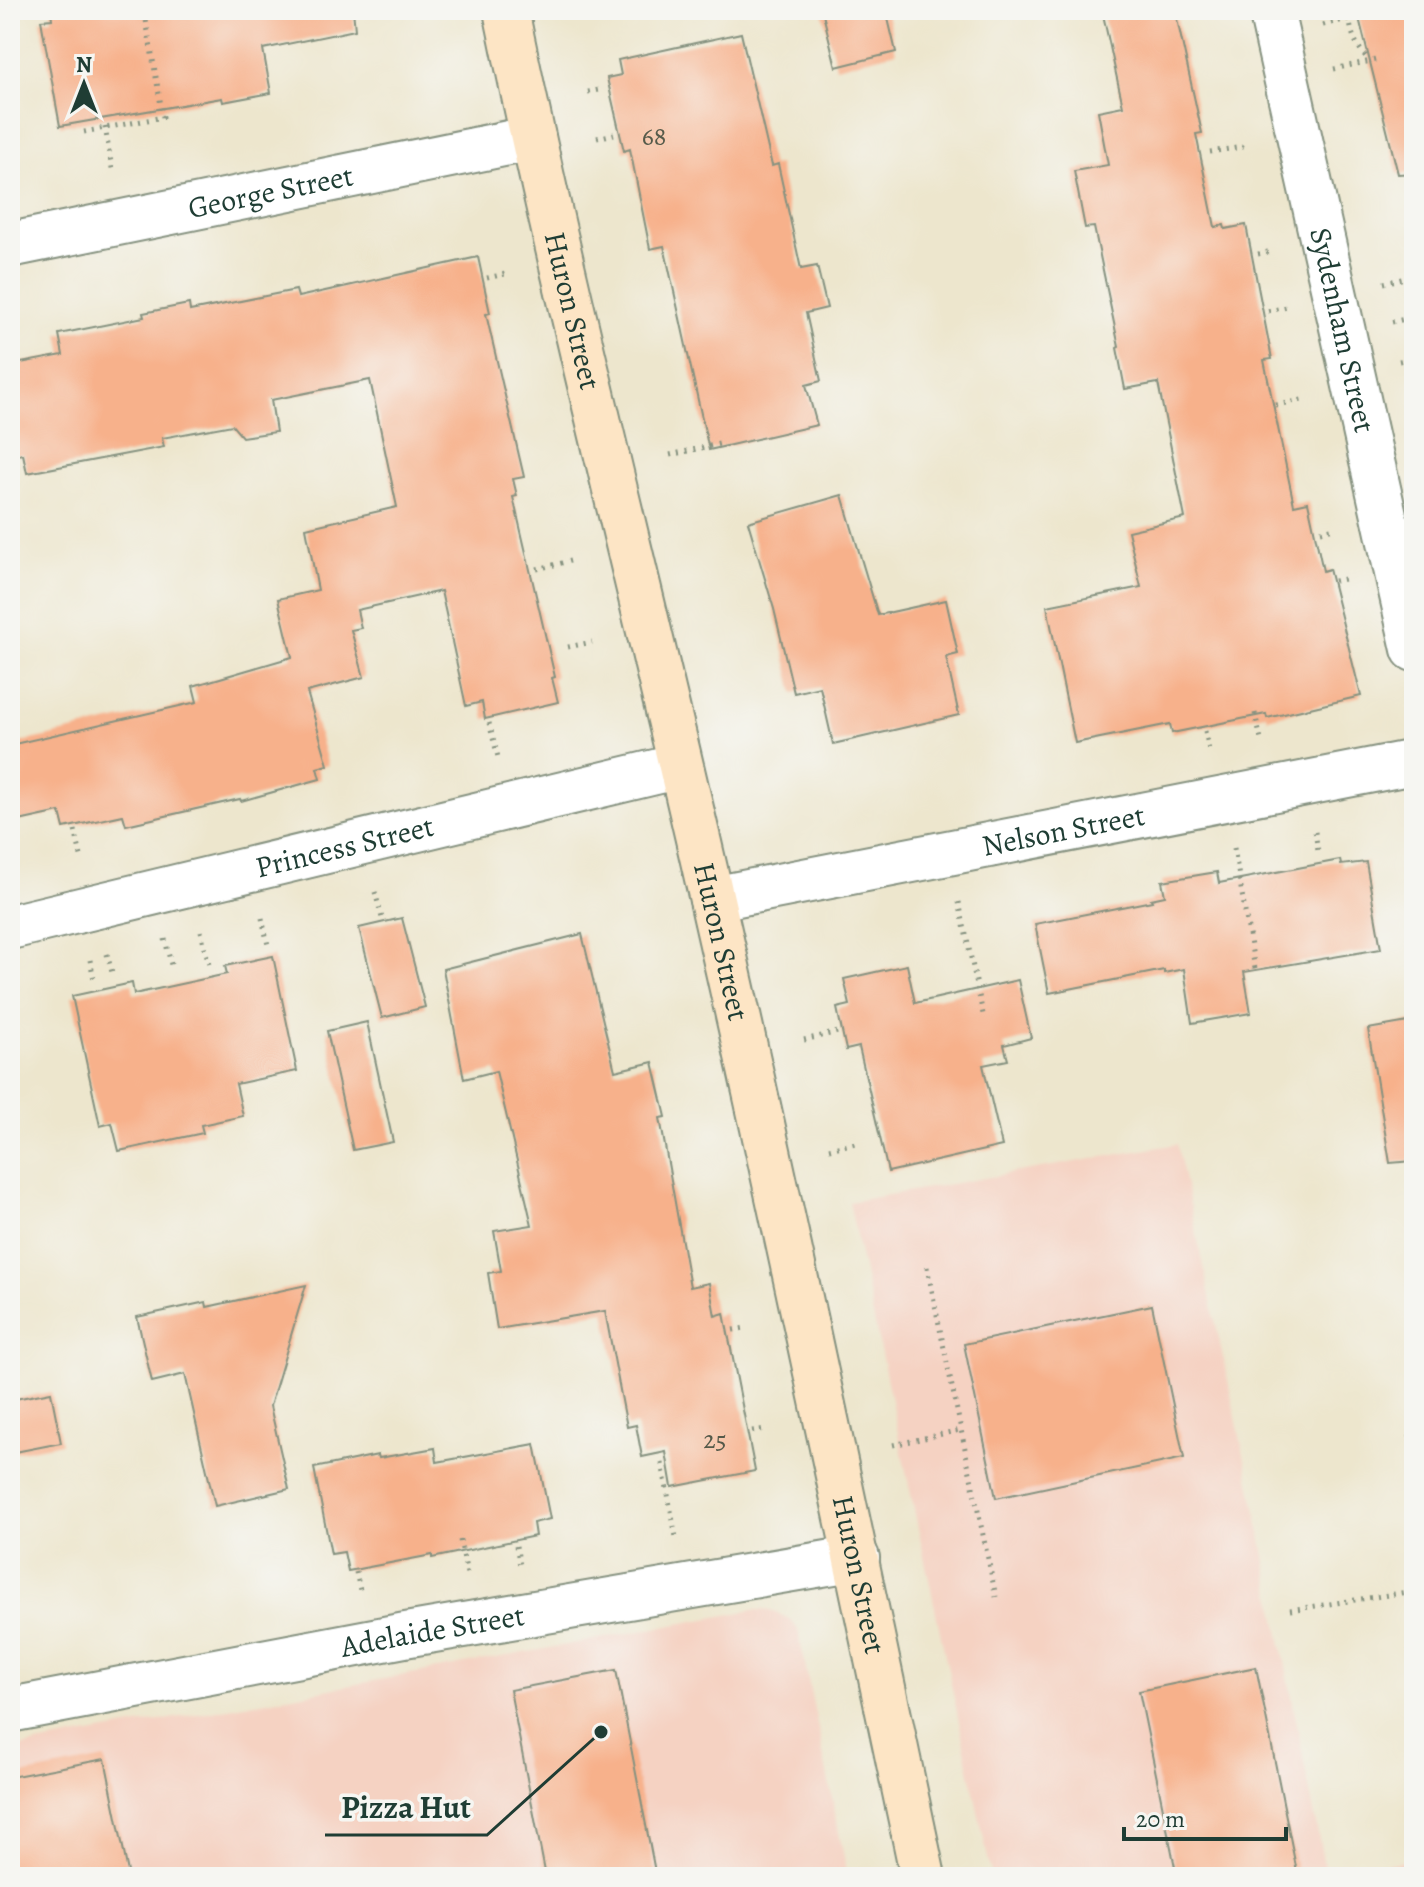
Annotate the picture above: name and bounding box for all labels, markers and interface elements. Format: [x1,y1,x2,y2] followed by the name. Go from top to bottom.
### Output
[44,44,124,124] north arrow
[76,50,92,80] text: N
[642,119,666,154] house number: 68
[184,155,357,228] street label: George Street
[1300,224,1385,437] street label: Sydenham Street
[535,228,610,394] street label: Huron Street
[979,795,1148,866] street label: Nelson Street
[251,806,438,887] street label: Princess Street
[684,858,759,1025] street label: Huron Street
[703,1422,727,1457] house number: 25
[823,1492,895,1658] street label: Huron Street
[336,1595,528,1667] street label: Adelaide Street
[325,1779,487,1835] callout: Pizza Hut
[341,1785,471,1829] text: Pizza Hut
[1124,1791,1286,1841] scale bar
[1136,1803,1185,1835] text: 20 m

